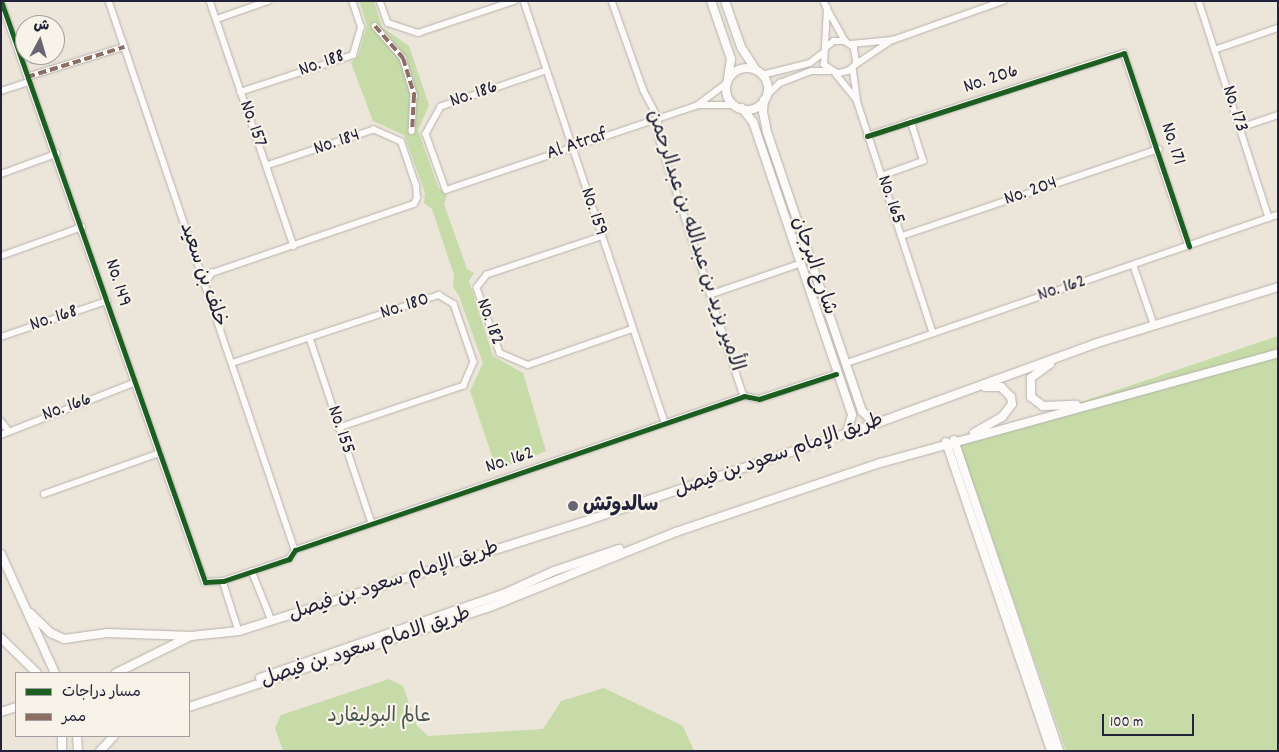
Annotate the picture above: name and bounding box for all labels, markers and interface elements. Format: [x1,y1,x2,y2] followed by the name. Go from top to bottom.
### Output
[15,15,65,65] north arrow
[33,15,50,37] text: ش
[296,45,348,83] street label: No. 188
[961,60,1021,100] street label: No. 206
[447,76,501,114] street label: No. 186
[1215,83,1253,135] street label: No. 173
[233,97,271,151] street label: No. 157
[640,107,748,375] street label: الأمير يزيد بن عبدالله بن عبدالرحمن
[1154,120,1190,168] street label: No. 171
[544,123,610,167] street label: Al Atraf
[311,124,363,162] street label: No. 184
[870,172,910,228] street label: No. 165
[1001,172,1061,212] street label: No. 204
[574,185,612,239] street label: No. 159
[785,214,841,318] street label: شارع البرجان
[173,220,231,330] street label: خلف بن سعيد
[98,256,136,310] street label: No. 149
[1035,270,1089,308] street label: No. 162
[378,288,432,326] street label: No. 180
[470,295,508,349] street label: No. 182
[27,300,81,338] street label: No. 168
[39,388,95,428] street label: No. 166
[321,403,359,457] street label: No. 155
[671,409,887,503] street label: طريق الإمام سعود بن فيصل
[483,442,537,480] street label: No. 162
[583,494,658,518] place label: سالدوتش
[567,500,579,512] marker: سالدوتش
[286,537,502,627] street label: طريق الإمام سعود بن فيصل
[258,603,474,693] street label: طريق الامام سعود بن فيصل
[15,672,190,737] legend
[62,682,141,704] text: مسار دراجات
[1104,704,1196,736] scale bar
[327,705,431,729] park label: عالم البوليفارد
[62,707,86,729] text: ممر
[1110,712,1143,734] text: 100 m

